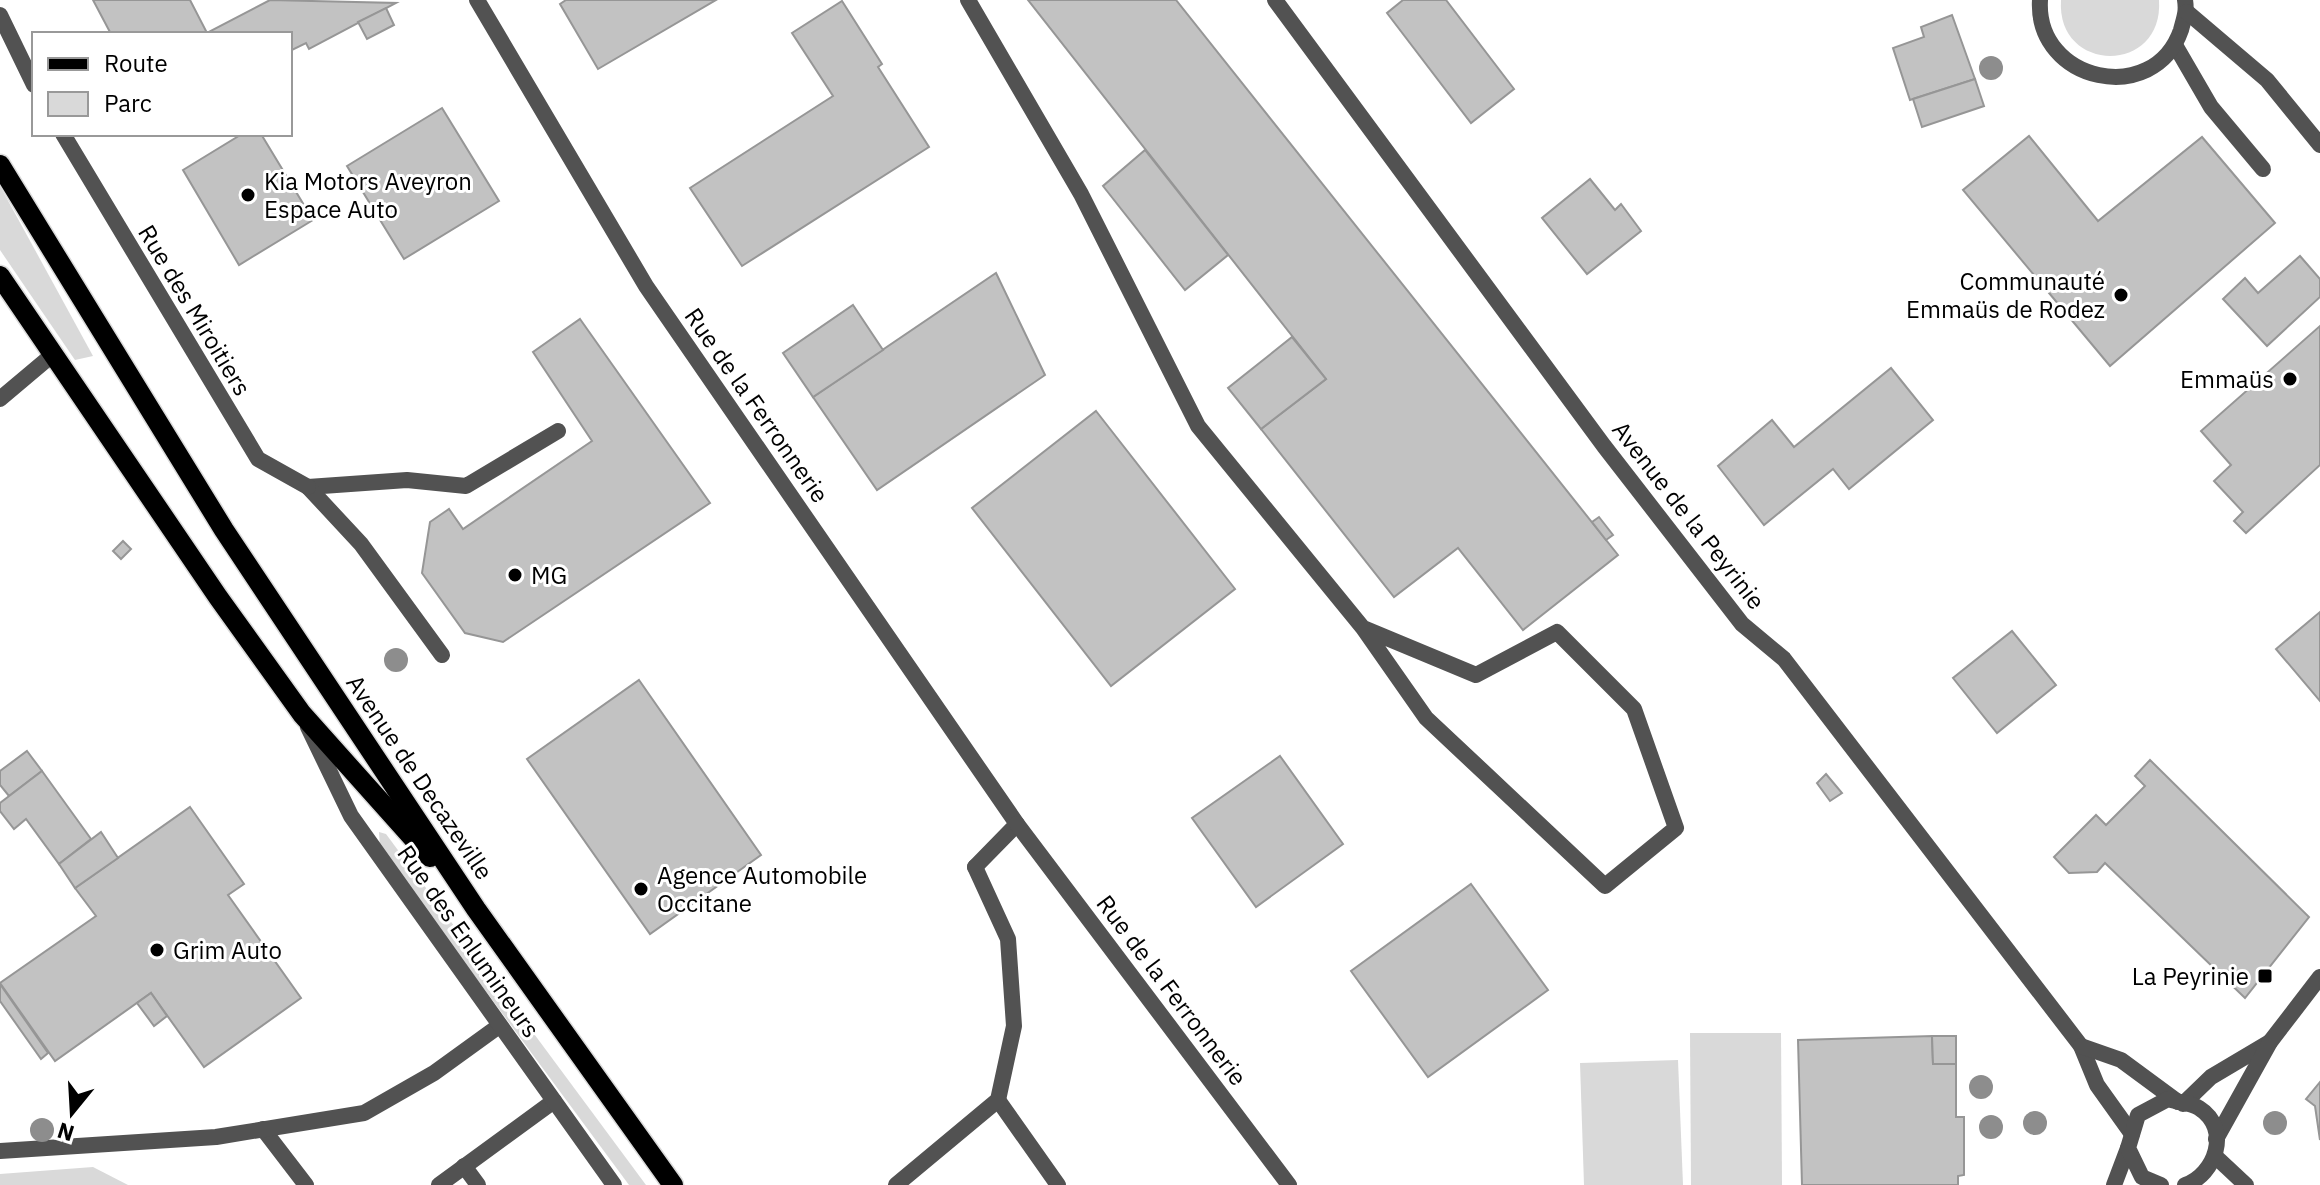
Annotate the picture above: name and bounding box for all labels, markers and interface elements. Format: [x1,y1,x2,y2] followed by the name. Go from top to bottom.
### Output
[32,32,292,136] legend
[104,47,168,79] text: Route
[104,87,152,119] text: Parc
[264,165,472,225] place label: Kia Motors Aveyron Espace Auto
[239,186,257,204] marker: Kia Motors Aveyron Espace Auto
[131,219,259,401] street label: Rue des Miroitiers
[1906,265,2105,325] place label: Communauté Emmaüs de Rodez
[2112,286,2130,304] marker: Communauté Emmaüs de Rodez
[678,301,836,509] street label: Rue de la Ferronnerie
[2180,363,2274,395] place label: Emmaüs
[2281,370,2299,388] marker: Emmaüs
[1606,414,1772,616] street label: Avenue de la Peyrinie
[531,559,567,591] place label: MG
[506,566,524,584] marker: MG
[339,668,501,886] street label: Avenue de Decazeville
[391,838,547,1044] street label: Rue des Enlumineurs
[657,859,867,919] place label: Agence Automobile Occitane
[632,880,650,898] marker: Agence Automobile Occitane
[1090,888,1254,1092] street label: Rue de la Ferronnerie
[173,934,282,966] place label: Grim Auto
[148,941,166,959] marker: Grim Auto
[2132,960,2249,992] place label: La Peyrinie
[2256,967,2274,985] marker: La Peyrinie
[32,1073,112,1153] north arrow
[54,1116,78,1149] text: N

